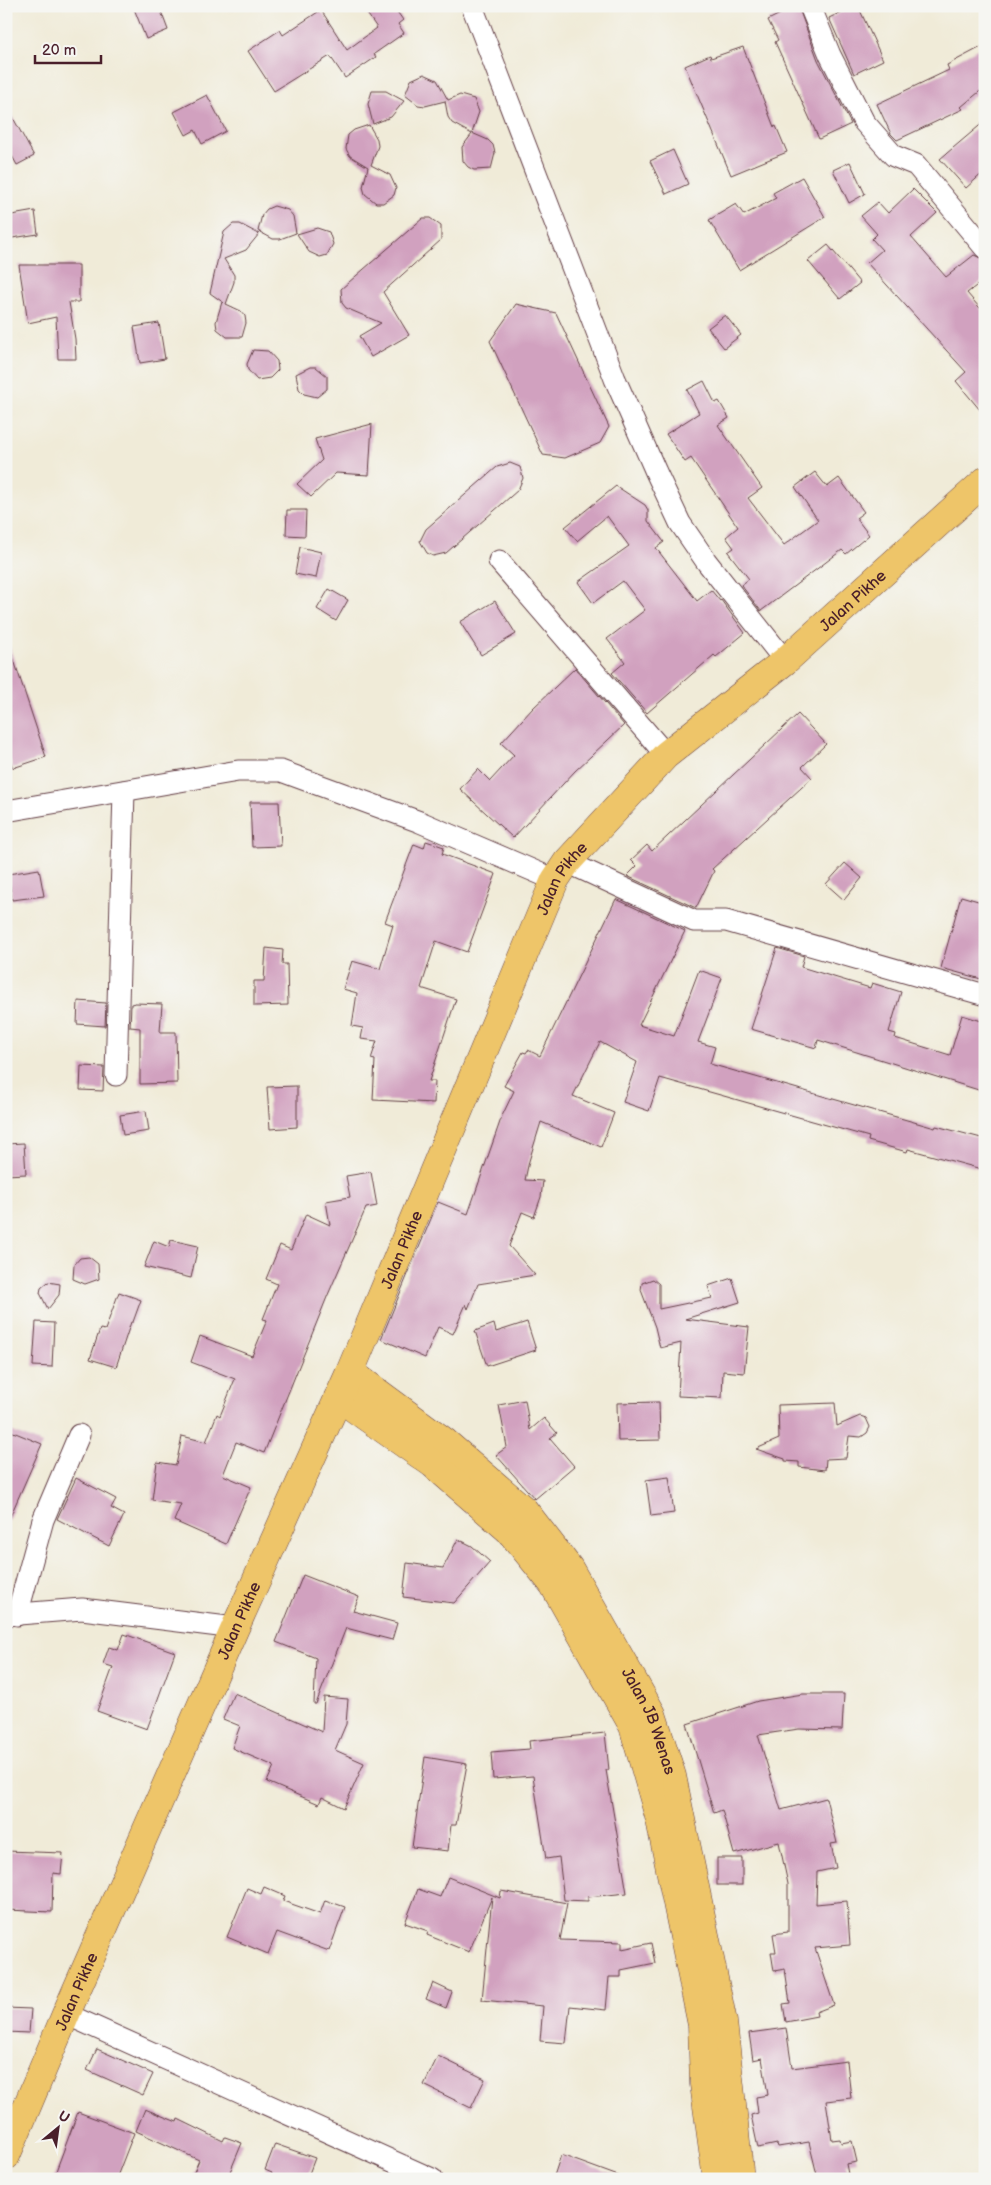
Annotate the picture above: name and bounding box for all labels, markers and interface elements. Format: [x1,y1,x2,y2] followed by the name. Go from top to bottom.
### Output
[35,32,101,64] scale bar
[42,41,76,60] text: 20 m
[816,566,891,636] street label: Jalan Pikhe
[534,838,592,918] street label: Jalan Pikhe
[378,1208,427,1292] street label: Jalan Pikhe
[214,1579,266,1663] street label: Jalan Pikhe
[617,1665,679,1777] street label: Jalan JB Wenas
[52,1950,103,2034] street label: Jalan Pikhe
[32,2102,82,2152] north arrow
[56,2107,73,2127] text: U

